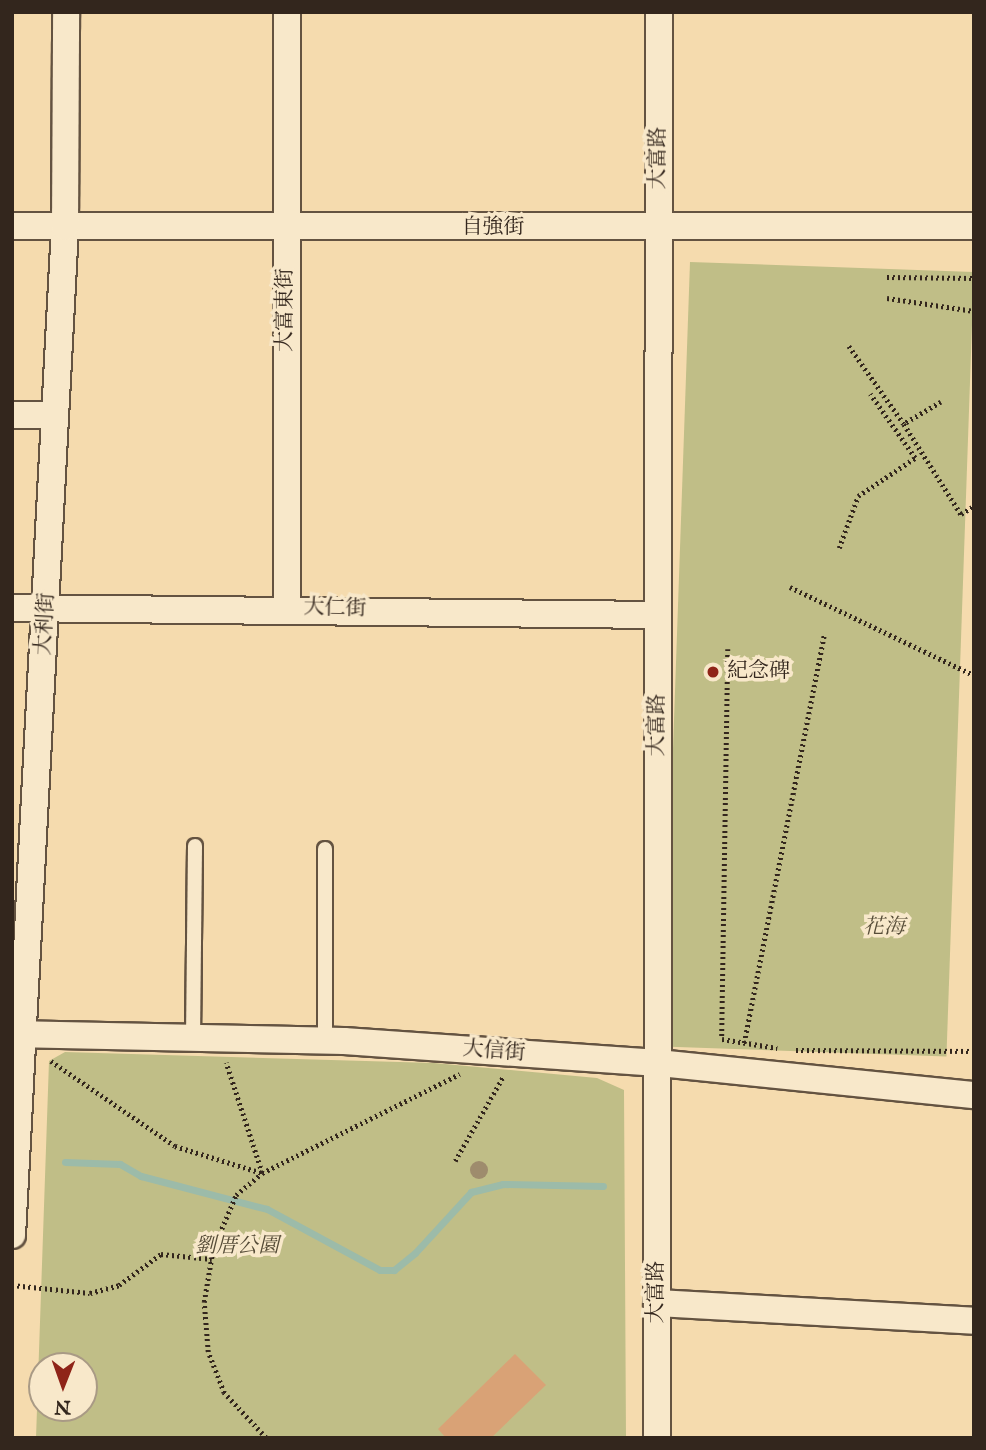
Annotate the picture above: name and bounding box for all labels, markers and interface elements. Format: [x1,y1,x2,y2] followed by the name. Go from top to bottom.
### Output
[646,127,672,189] street label: 大富路
[462,215,524,241] street label: 自強街
[273,268,299,352] street label: 大富東街
[32,592,60,656] street label: 大利街
[303,596,367,622] street label: 大仁街
[727,659,790,685] place label: 紀念碑
[705,664,721,680] marker: 紀念碑
[645,694,671,756] street label: 大富路
[863,915,905,941] park label: 花海
[462,1037,526,1067] street label: 大信街
[195,1234,279,1260] park label: 劉厝公園
[644,1261,670,1323] street label: 大富路
[28,1352,98,1422] north arrow
[54,1394,71,1418] text: N

